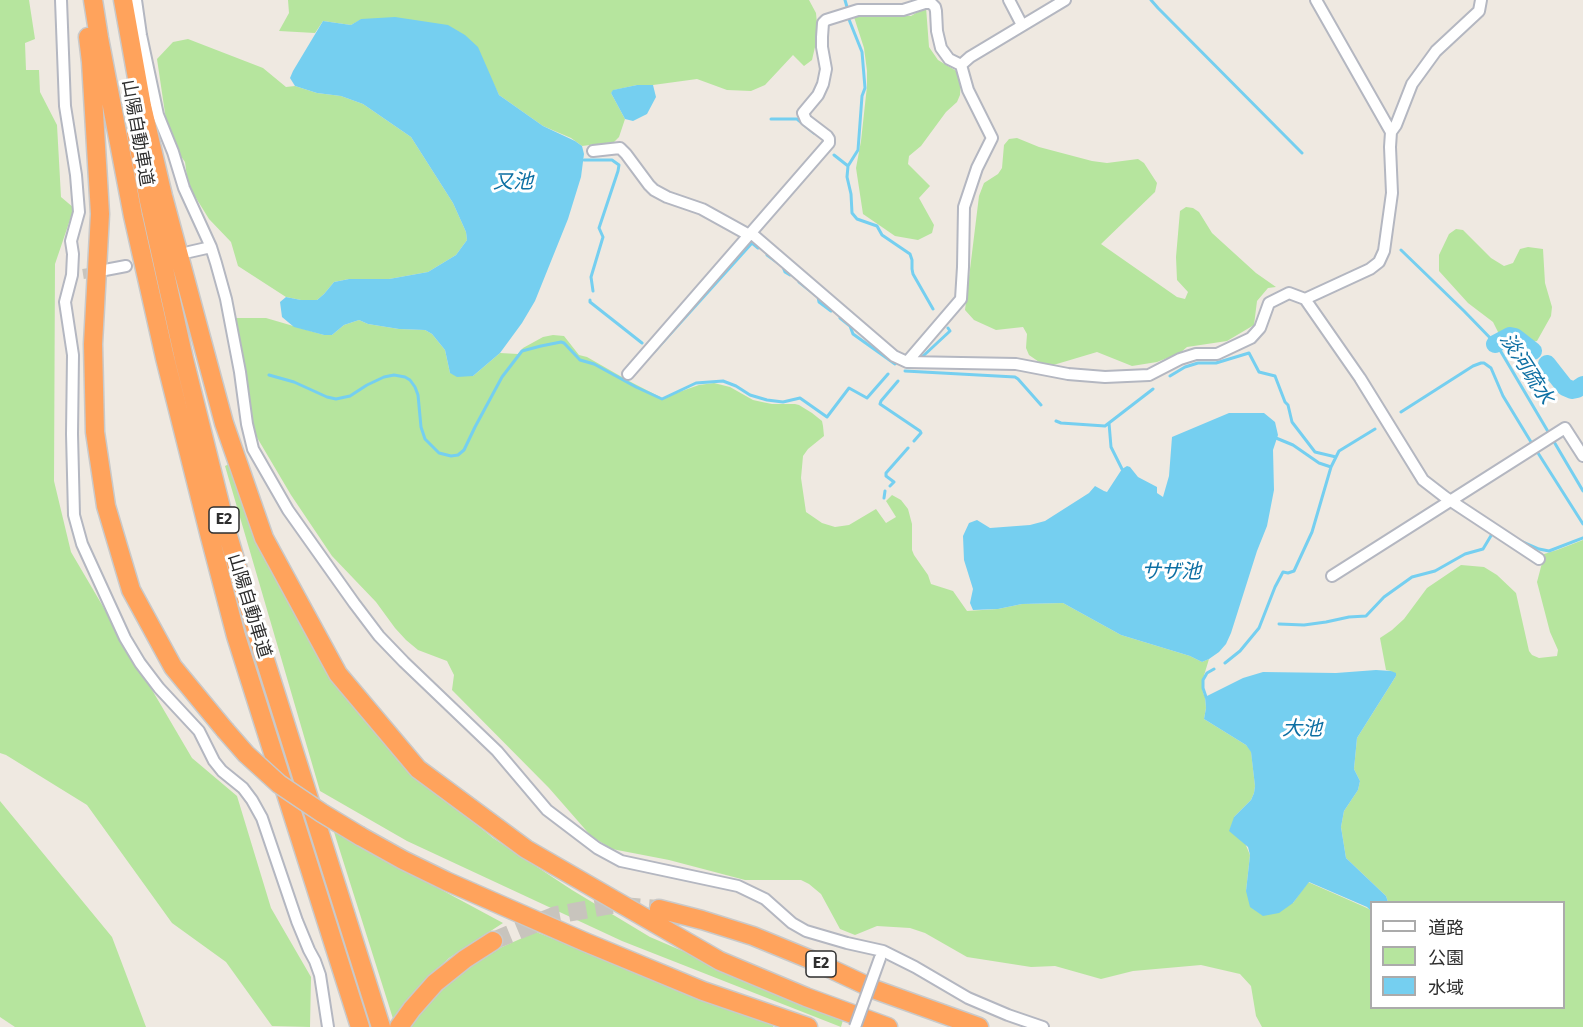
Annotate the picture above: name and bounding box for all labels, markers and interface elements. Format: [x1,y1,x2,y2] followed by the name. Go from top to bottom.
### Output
[117,78,157,188] street label: 山陽自動車道
[493,170,533,194] water label: 又池
[1494,329,1558,409] water label: 淡河疏水
[209,507,239,533] road number: E2
[223,551,275,661] street label: 山陽自動車道
[1141,560,1201,584] water label: サザ池
[1282,717,1322,741] water label: 大池
[1370,901,1565,1009] legend
[1428,917,1464,939] text: 道路
[1428,947,1464,969] text: 公園
[806,951,836,977] road number: E2
[1428,977,1464,999] text: 水域

